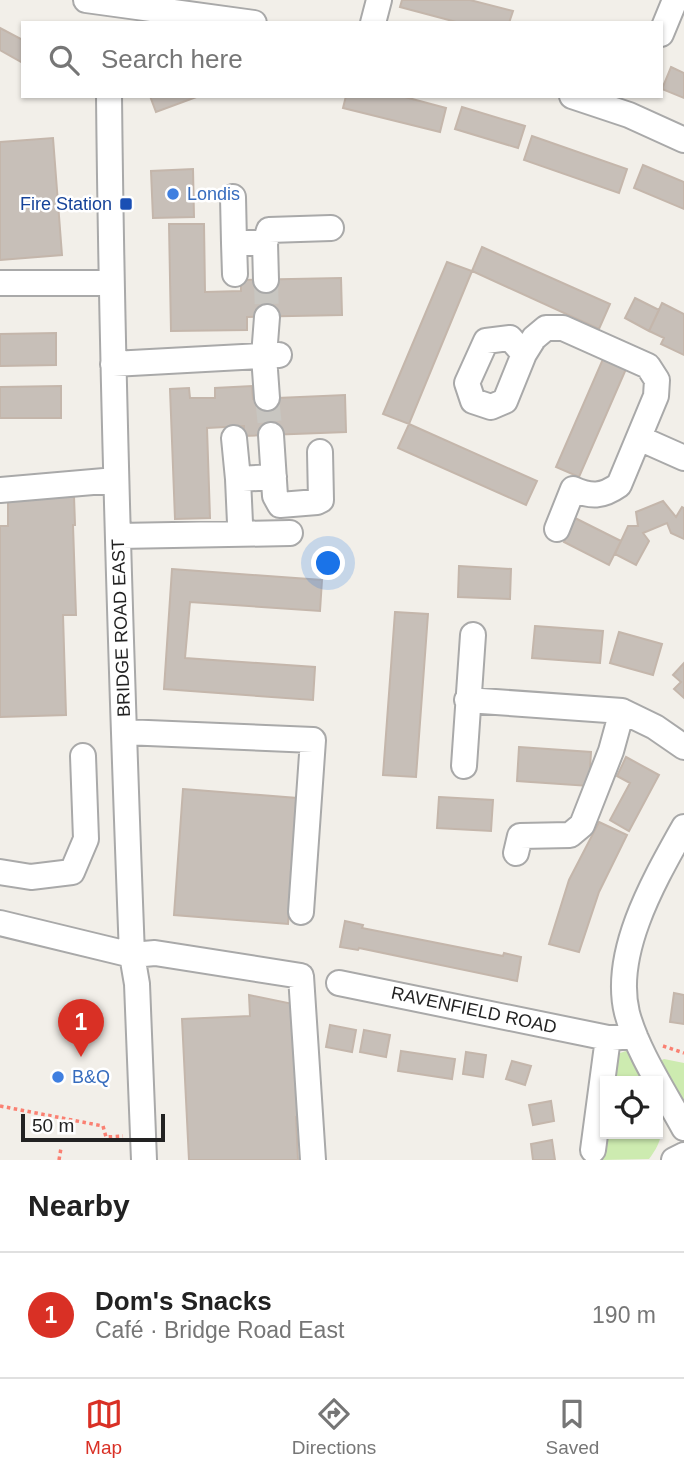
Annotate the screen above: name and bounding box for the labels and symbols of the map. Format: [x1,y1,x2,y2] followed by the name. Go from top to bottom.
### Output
[187,184,240,204] place label: Londis
[165,186,181,202] marker: Londis
[20,194,112,214] place label: Fire Station
[118,196,134,212] marker: Fire Station
[108,539,134,717] street label: BRIDGE ROAD EAST
[311,546,345,580] your location
[389,983,559,1037] street label: RAVENFIELD ROAD
[58,999,104,1057] pin: 1
[72,1067,110,1087] place label: B&Q
[50,1069,66,1085] marker: B&Q
[21,1111,164,1143] scale bar

